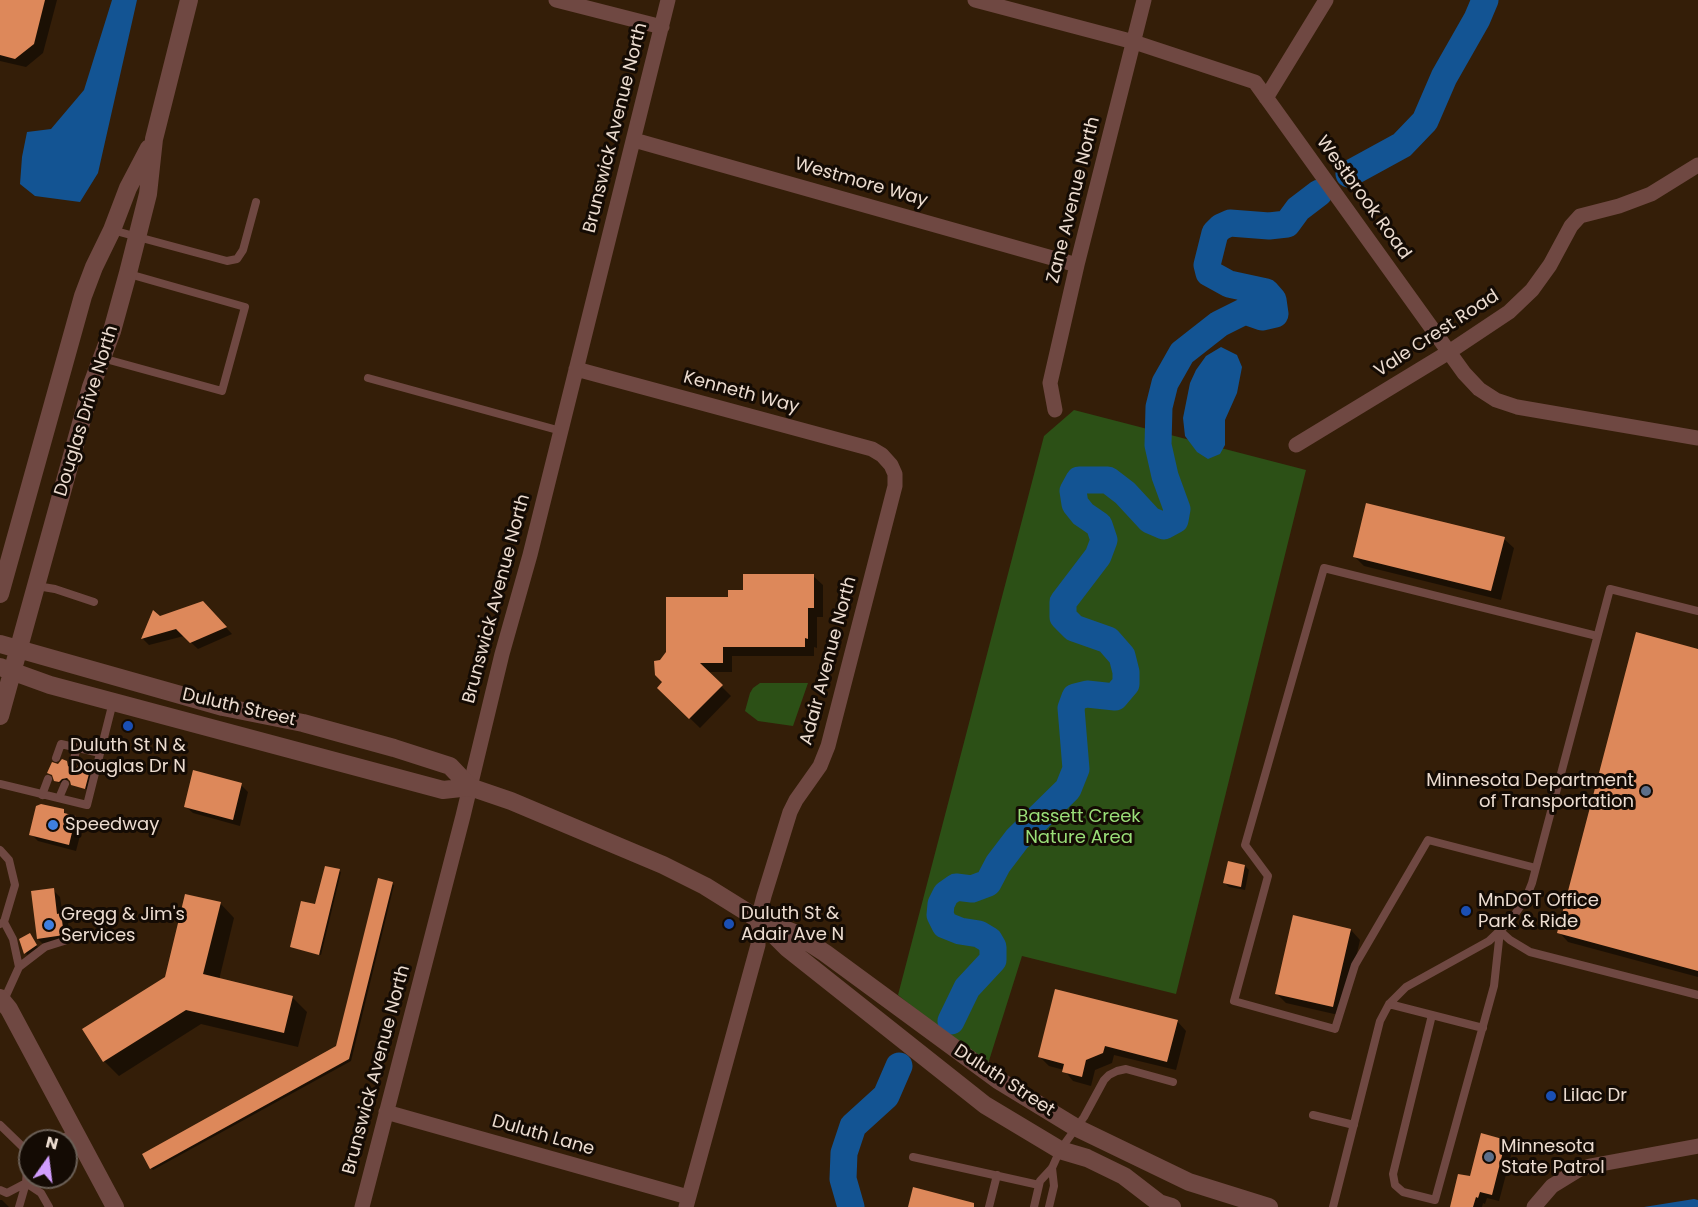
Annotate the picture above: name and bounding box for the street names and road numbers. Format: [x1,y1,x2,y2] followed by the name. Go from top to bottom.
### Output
[579,21,653,235] street label: Brunswick Avenue North
[1043,115,1105,285] street label: Zane Avenue North
[1311,132,1415,264] street label: Westbrook Road
[792,154,930,212] street label: Westmore Way
[1371,286,1503,382] street label: Vale Crest Road
[51,323,123,499] street label: Douglas Drive North
[681,367,801,419] street label: Kenneth Way
[459,492,535,706] street label: Brunswick Avenue North
[796,574,862,748] street label: Adair Avenue North
[180,684,298,732] street label: Duluth Street
[339,963,415,1177] street label: Brunswick Avenue North
[950,1040,1058,1122] street label: Duluth Street
[489,1111,597,1161] street label: Duluth Lane

